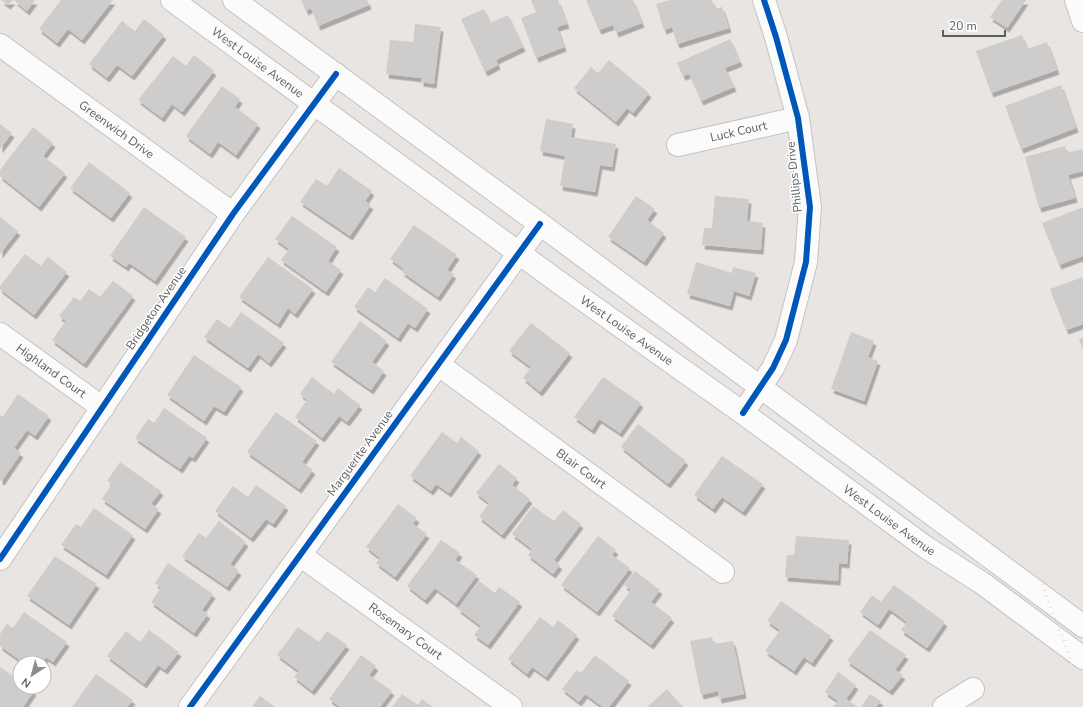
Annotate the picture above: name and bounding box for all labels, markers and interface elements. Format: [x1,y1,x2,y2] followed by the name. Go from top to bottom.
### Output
[943,12,1005,38] scale bar
[949,18,977,34] text: 20 m
[208,23,307,102] street label: West Louise Avenue
[76,97,157,162] street label: Greenwich Drive
[709,117,769,146] street label: Luck Court
[782,141,806,213] street label: Phillips Drive
[122,263,190,353] street label: Bridgeton Avenue
[577,292,676,369] street label: West Louise Avenue
[13,340,90,402] street label: Highland Court
[323,407,397,499] street label: Marguerite Avenue
[553,445,610,493] street label: Blair Court
[840,481,938,559] street label: West Louise Avenue
[365,599,446,663] street label: Rosemary Court
[12,655,52,695] north arrow
[19,674,34,691] text: N

